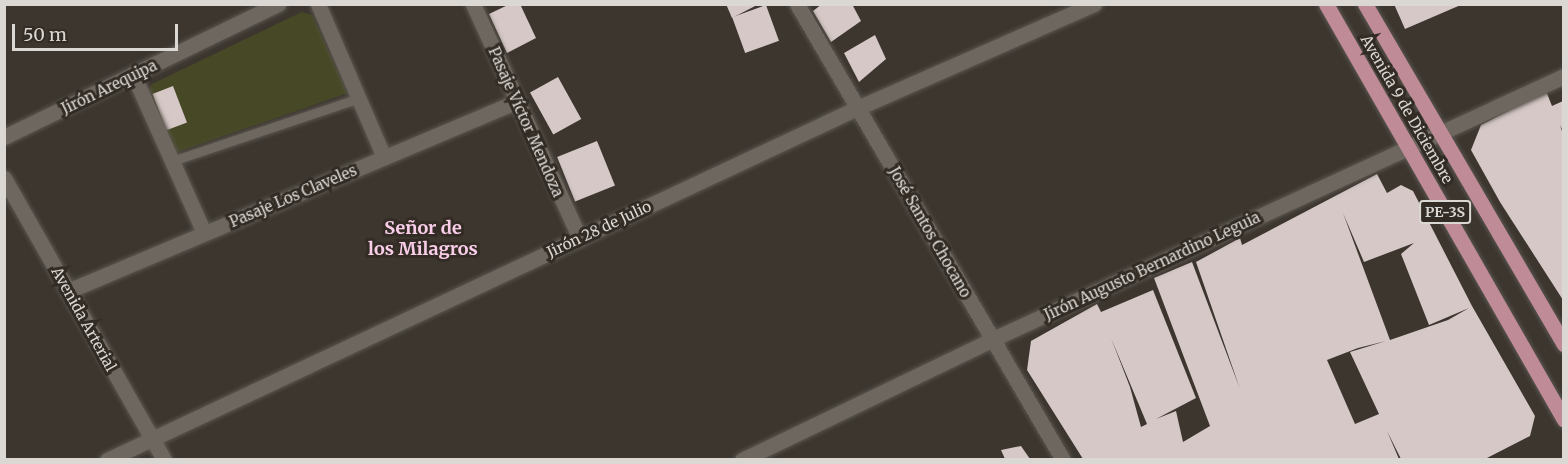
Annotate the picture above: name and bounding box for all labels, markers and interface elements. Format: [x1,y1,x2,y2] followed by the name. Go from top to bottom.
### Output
[15,12,182,50] scale bar
[23,23,67,46] text: 50 m
[1357,31,1457,187] street label: Avenida 9 de Diciembre
[485,44,567,200] street label: Pasaje Víctor Mendoza
[58,56,160,118] street label: Jirón Arequipa
[227,161,359,231] street label: Pasaje Los Claveles
[885,163,975,301] street label: José Santos Chocano
[544,197,654,261] street label: Jirón 28 de Julio
[1418,201,1472,223] road number: PE-3S
[1041,208,1263,324] street label: Jirón Augusto Bernardino Leguia
[368,218,478,260] district label: Señor de los Milagros
[48,264,120,374] street label: Avenida Arterial

